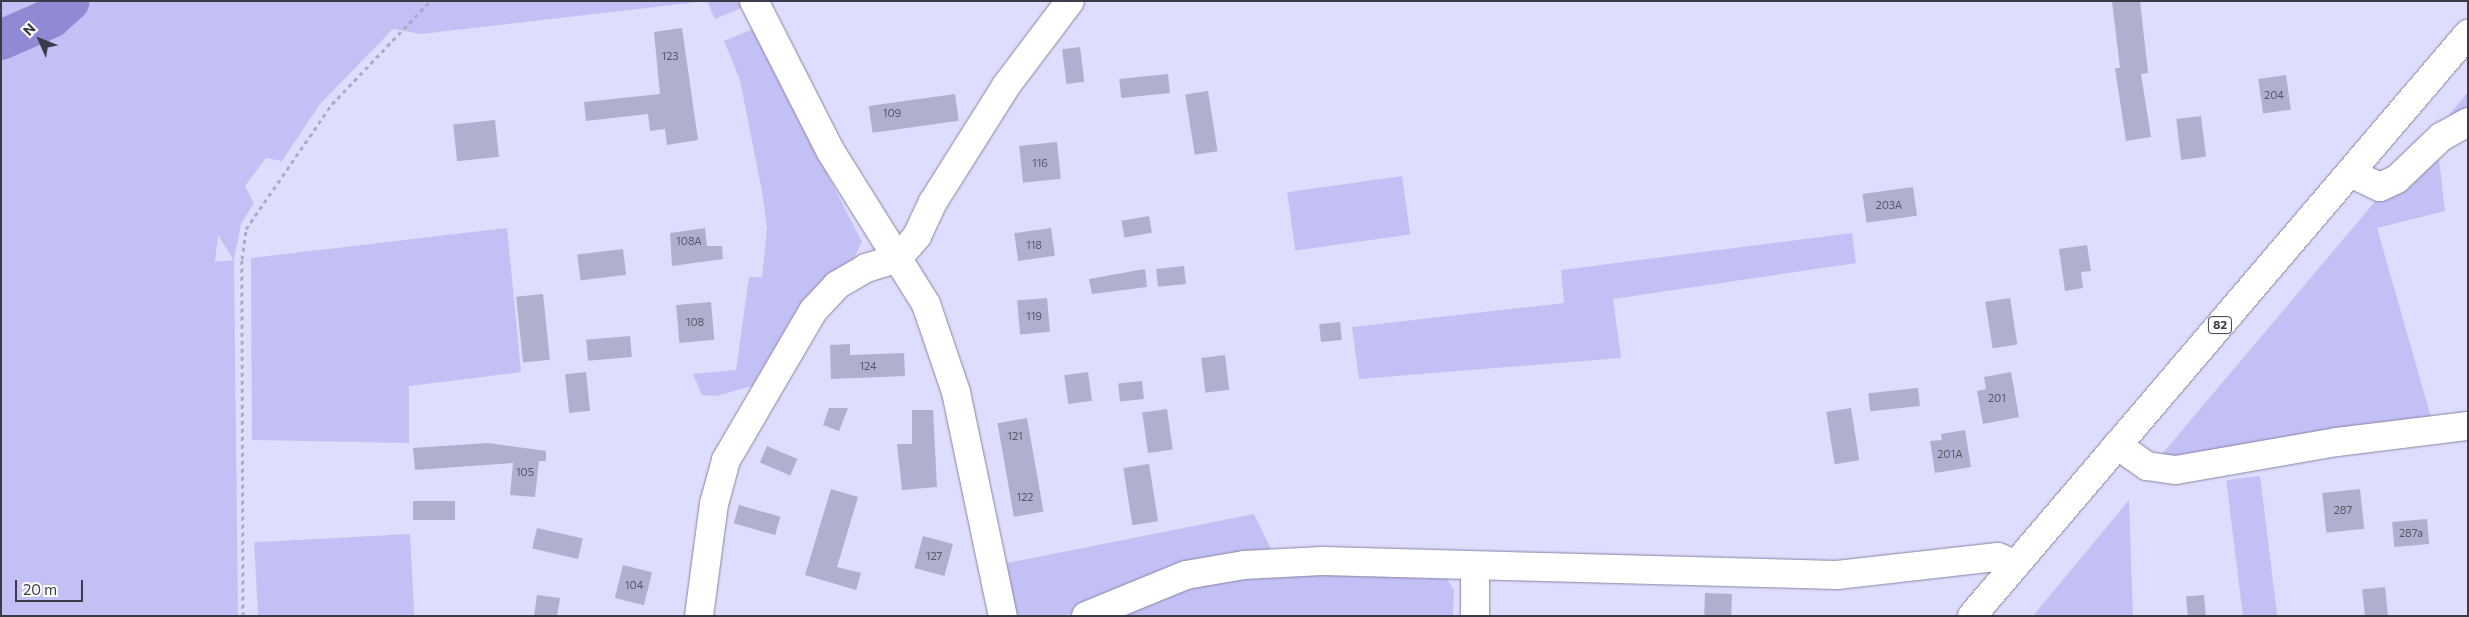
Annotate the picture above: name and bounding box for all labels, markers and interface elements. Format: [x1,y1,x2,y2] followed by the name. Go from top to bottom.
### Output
[15,15,65,65] north arrow
[19,20,39,39] text: N
[661,49,679,63] house number: 123
[2264,88,2284,102] house number: 204
[883,106,901,120] house number: 109
[1032,156,1048,170] house number: 116
[1876,198,1902,212] house number: 203A
[676,234,702,248] house number: 108A
[1026,238,1042,252] house number: 118
[1026,309,1042,323] house number: 119
[686,315,704,329] house number: 108
[2208,316,2232,334] road number: 82
[859,359,877,373] house number: 124
[1988,391,2006,405] house number: 201
[1007,429,1023,443] house number: 121
[1937,447,1963,461] house number: 201A
[516,465,534,479] house number: 105
[1017,490,1033,504] house number: 122
[2334,503,2352,517] house number: 287
[2399,526,2423,540] house number: 287a
[926,549,942,563] house number: 127
[18,570,85,602] scale bar
[625,578,643,592] house number: 104
[23,580,57,598] text: 20 m

